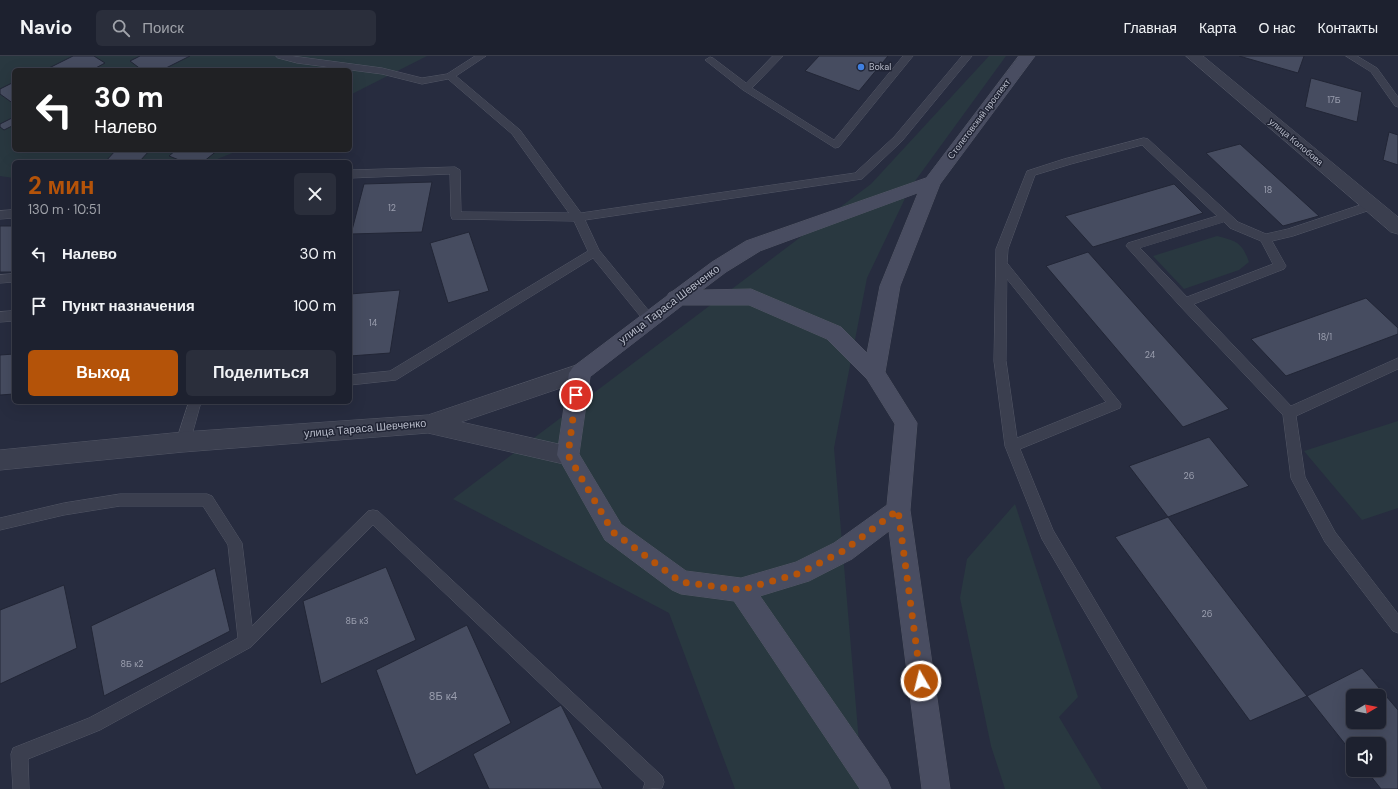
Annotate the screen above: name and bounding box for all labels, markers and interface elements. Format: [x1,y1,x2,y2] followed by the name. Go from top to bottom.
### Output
[96,10,376,46] search box
[20,15,72,40] text: Navio
[110,17,132,39] icon: search
[142,18,184,38] text: Поиск
[1124,19,1177,37] text: Главная
[1199,19,1236,37] text: Карта
[1258,19,1296,37] text: О нас
[1318,19,1378,37] text: Контакты
[869,61,891,73] place label: Bokal
[856,62,866,72] marker: Bokal
[945,77,1013,161] street label: Столетовский проспект
[94,79,164,116] text: 30 m
[28,84,80,136] icon: left
[1327,94,1341,106] house number: 17Б
[94,115,157,139] text: Налево
[1266,116,1326,168] street label: улица Колобова
[28,170,95,201] text: 2 мин
[294,173,336,215] button: close
[1264,184,1272,196] house number: 18
[28,201,101,218] text: 130 m · 10:51
[388,202,396,214] house number: 12
[28,243,50,265] icon: left
[62,244,117,264] text: Налево
[300,244,336,264] text: 30 m
[616,261,722,347] street label: улица Тараса Шевченко
[28,295,50,317] icon: arrive
[62,296,195,316] text: Пункт назначения
[293,296,336,316] text: 100 m
[369,317,378,329] house number: 14
[1318,331,1332,343] house number: 18/1
[1145,349,1156,361] house number: 24
[28,350,178,396] button: Выход
[186,350,336,396] button: Поделиться
[559,378,593,412] pin
[565,384,587,406] icon: arrive
[303,416,427,440] street label: улица Тараса Шевченко
[1184,470,1195,482] house number: 26
[1202,608,1213,620] house number: 26
[345,615,369,627] house number: 8Б к3
[121,658,143,670] house number: 8Б к2
[900,660,942,702] position arrow
[429,689,457,703] house number: 8Б к4
[1346,689,1386,729] north arrow
[1346,689,1386,777] map controls
[1346,737,1386,777] button: sound

